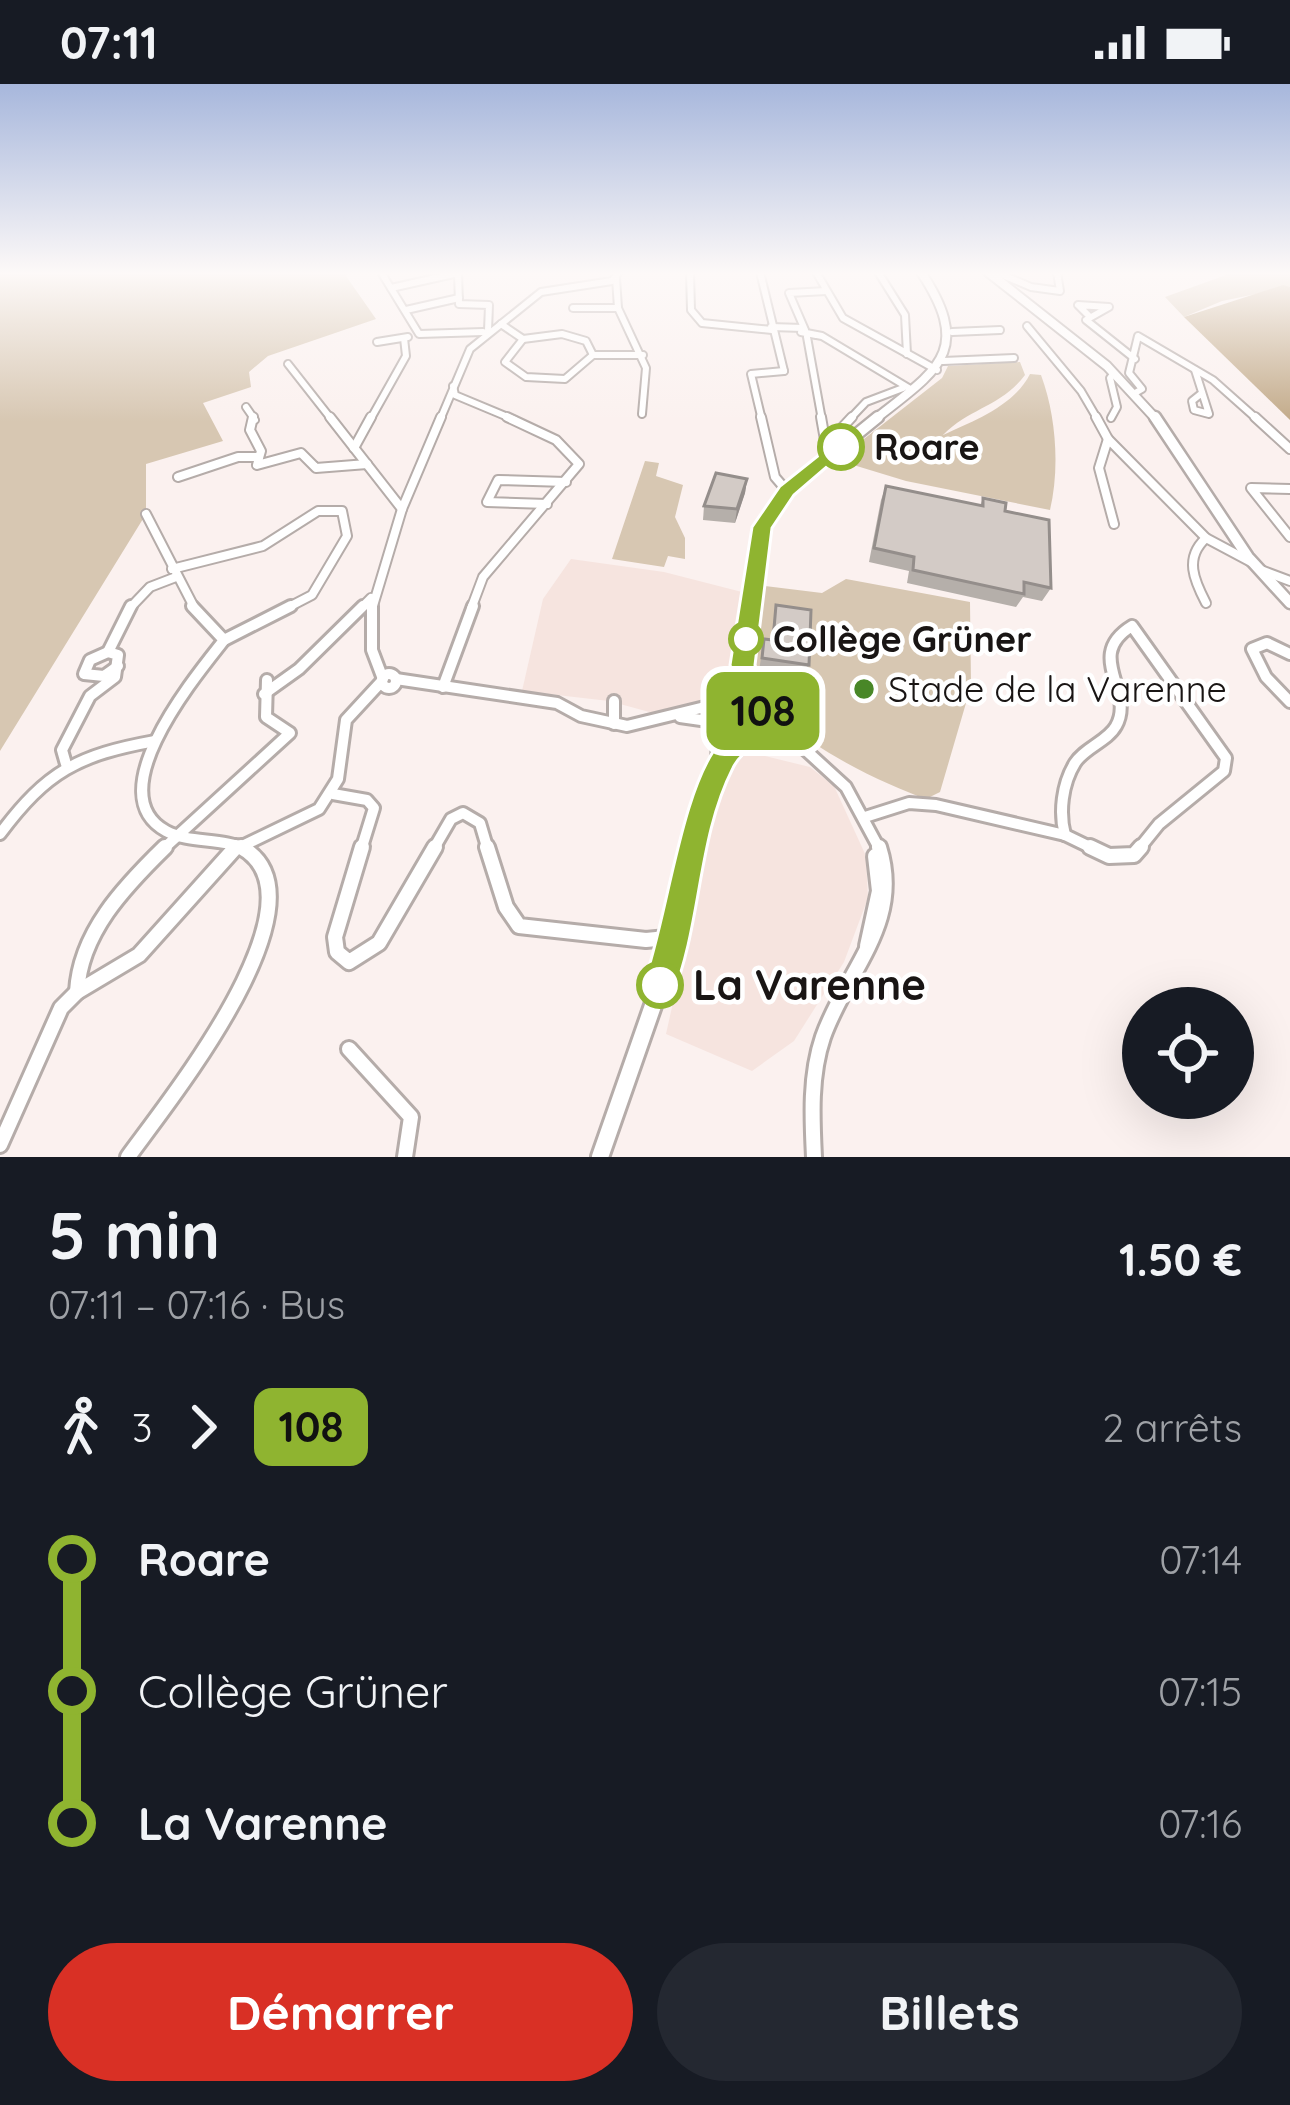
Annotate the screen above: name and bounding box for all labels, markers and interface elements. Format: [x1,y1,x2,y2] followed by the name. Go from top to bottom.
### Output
[60,14,158,70] text: 07:11
[874,424,980,469] place label: Roare
[819,425,863,469] marker: Roare
[773,616,1032,661] place label: Collège Grüner
[730,623,762,655] marker: Collège Grüner
[888,666,1227,711] place label: Stade de la Varenne
[694,672,832,750] line badge: 108
[851,676,877,702] marker: Stade de la Varenne
[730,684,796,737] text: 108
[693,958,926,1011] place label: La Varenne
[638,963,682,1007] marker: La Varenne
[1122,987,1254,1119] map controls
[1122,987,1254,1119] button: locate
[48,1193,220,1276] text: 5 min
[1119,1231,1242,1287] text: 1.50 €
[48,1280,345,1329] text: 07:11 – 07:16 · Bus
[48,1394,114,1460] icon: walk
[170,1394,236,1460] icon: forward
[278,1400,344,1453] text: 108
[132,1403,152,1452] text: 3
[1103,1403,1242,1452] text: 2 arrêts
[138,1531,270,1587] text: Roare
[1159,1535,1242,1584] text: 07:14
[138,1663,448,1719] text: Collège Grüner
[1158,1667,1242,1716] text: 07:15
[138,1795,388,1851] text: La Varenne
[1158,1799,1242,1848] text: 07:16
[48,1943,633,2081] button: Démarrer
[657,1943,1242,2081] button: Billets

